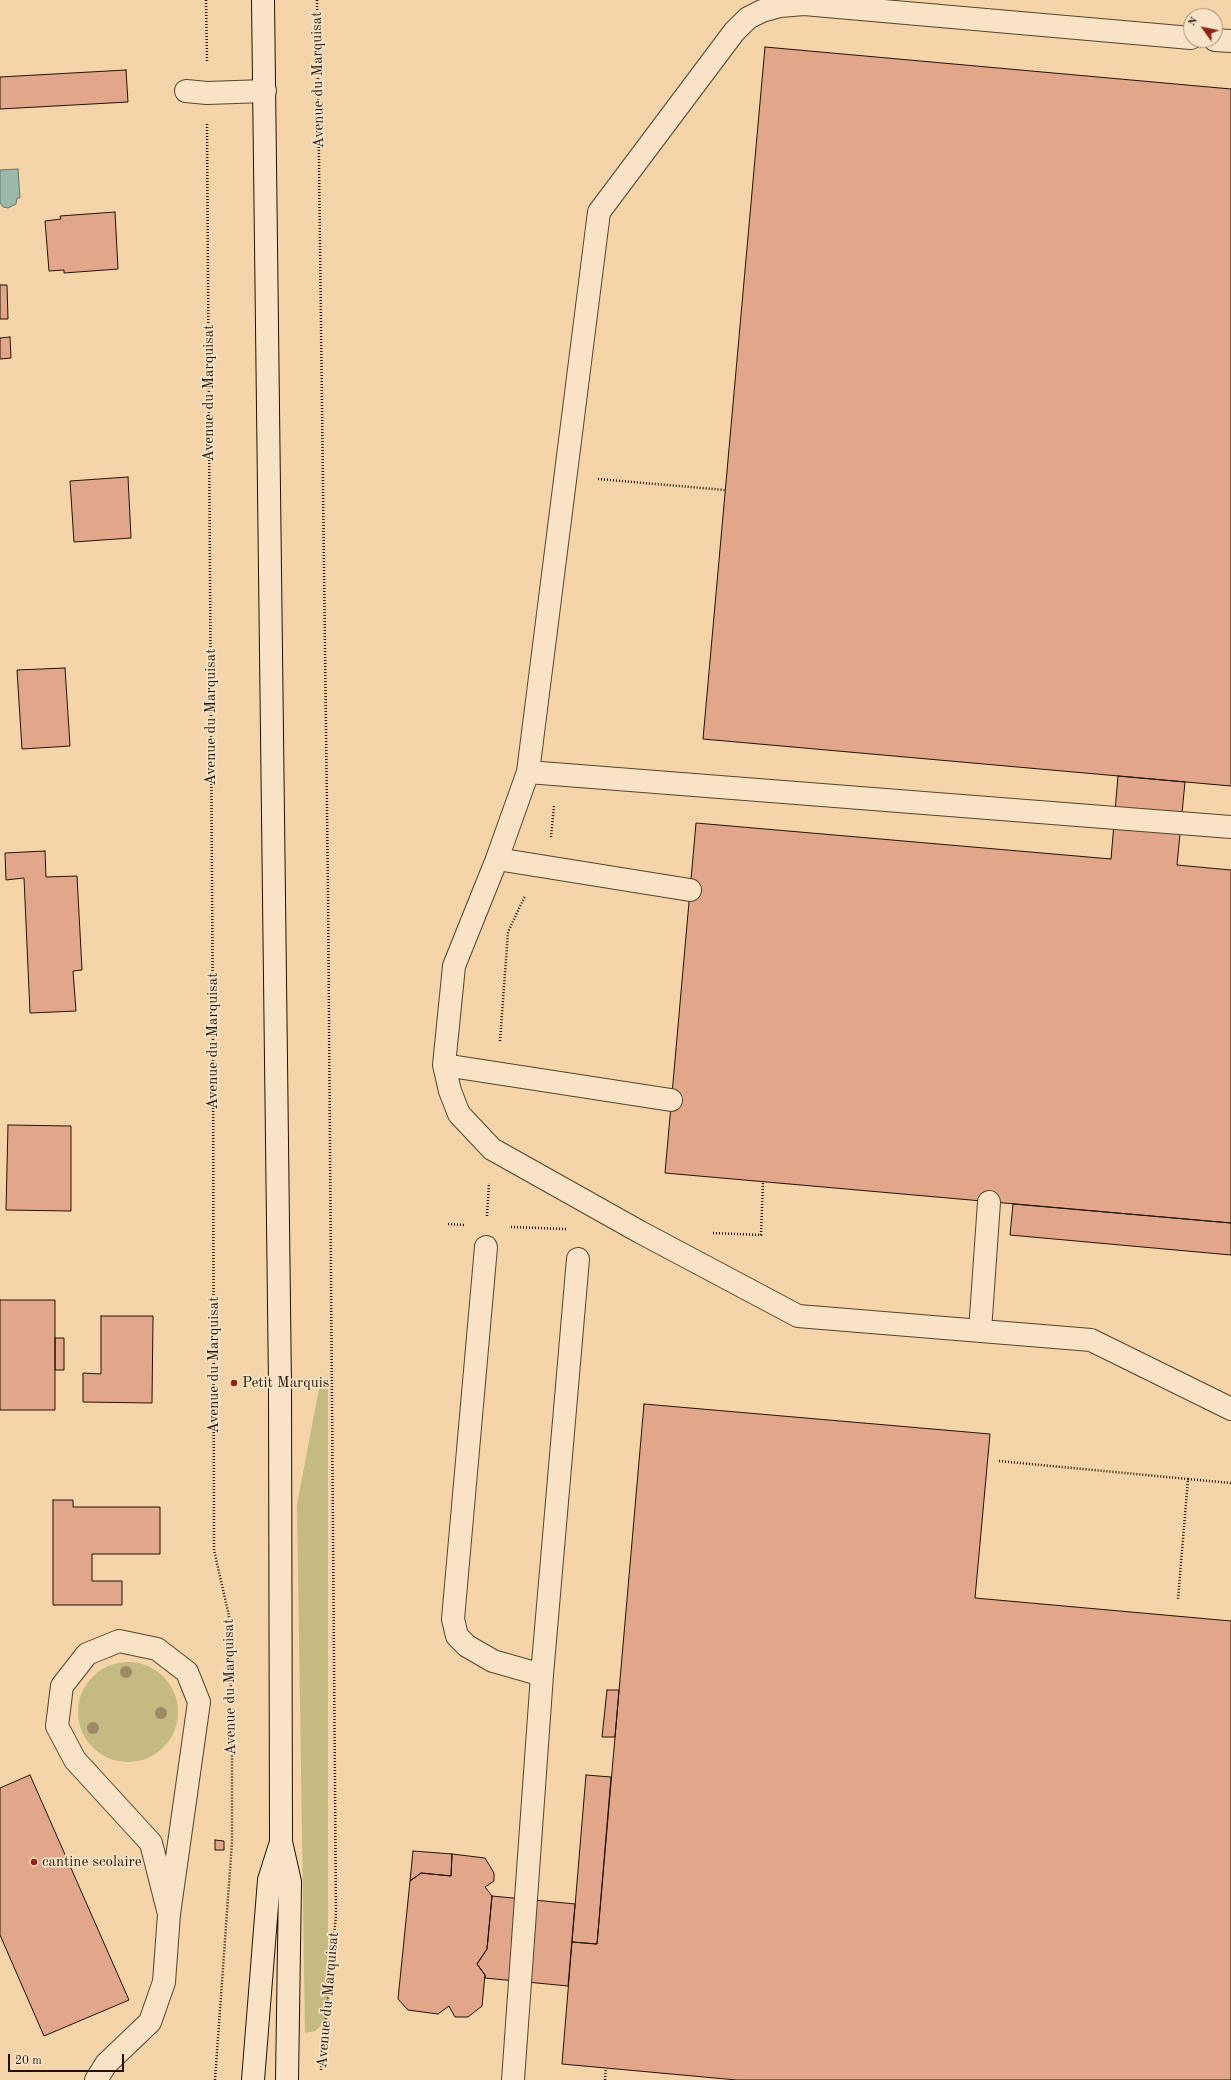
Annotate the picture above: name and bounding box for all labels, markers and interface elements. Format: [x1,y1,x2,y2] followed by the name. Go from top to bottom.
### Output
[1183,8,1223,48] north arrow
[308,11,328,149] street label: Avenue du Marquisat
[1186,15,1200,28] text: N
[200,325,218,461] street label: Avenue du Marquisat
[202,649,220,785] street label: Avenue du Marquisat
[204,973,222,1109] street label: Avenue du Marquisat
[205,1297,223,1433] street label: Avenue du Marquisat
[242,1374,329,1392] place label: Petit Marquis
[229,1378,239,1388] marker: Petit Marquis
[220,1618,240,1756] street label: Avenue du Marquisat
[42,1853,142,1871] place label: cantine scolaire
[29,1857,39,1867] marker: cantine scolaire
[313,1931,343,2069] street label: Avenue du Marquisat
[10,2046,126,2072] scale bar
[15,2055,42,2067] text: 20 m

